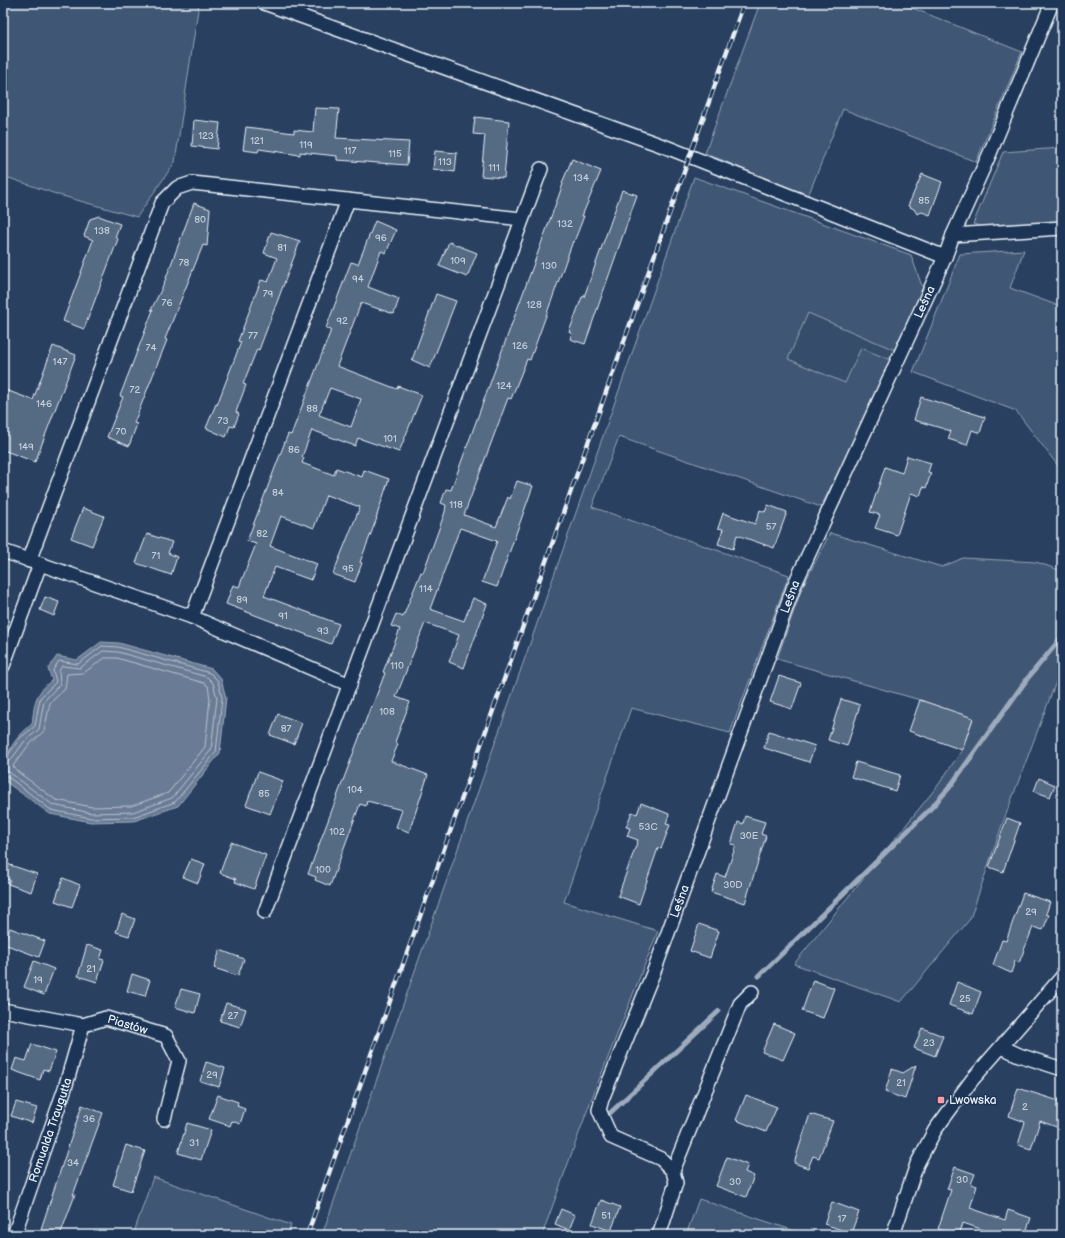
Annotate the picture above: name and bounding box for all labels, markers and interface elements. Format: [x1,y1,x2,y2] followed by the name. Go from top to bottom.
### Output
[198,130,214,142] house number: 123
[250,135,264,147] house number: 121
[299,139,313,151] house number: 119
[344,145,356,157] house number: 117
[388,148,402,160] house number: 115
[438,156,452,168] house number: 113
[488,162,500,174] house number: 111
[573,172,589,184] house number: 134
[918,195,930,207] house number: 85
[194,214,206,226] house number: 80
[557,218,573,230] house number: 132
[94,225,110,237] house number: 138
[375,232,387,244] house number: 96
[277,242,287,254] house number: 81
[450,255,466,267] house number: 109
[179,257,190,269] house number: 78
[541,260,557,272] house number: 130
[352,273,364,285] house number: 94
[911,283,939,321] street label: Leśna
[263,288,274,300] house number: 79
[161,297,173,309] house number: 76
[526,299,542,311] house number: 128
[336,315,348,327] house number: 92
[248,330,258,342] house number: 77
[512,340,528,352] house number: 126
[145,342,157,354] house number: 74
[53,356,68,368] house number: 147
[496,380,512,392] house number: 124
[130,384,141,396] house number: 72
[36,398,52,410] house number: 146
[306,403,318,415] house number: 88
[217,415,229,427] house number: 73
[116,426,127,438] house number: 70
[383,433,397,445] house number: 101
[18,441,34,453] house number: 149
[288,444,300,456] house number: 86
[272,487,284,499] house number: 84
[449,499,463,511] house number: 118
[766,521,776,533] house number: 57
[256,528,268,540] house number: 82
[152,550,161,562] house number: 71
[342,563,354,575] house number: 95
[778,578,804,615] street label: Leśna
[419,583,433,595] house number: 114
[236,594,248,606] house number: 89
[278,610,288,622] house number: 91
[317,625,329,637] house number: 93
[390,660,404,672] house number: 110
[379,706,395,718] house number: 108
[281,723,291,735] house number: 87
[347,784,363,796] house number: 104
[258,788,270,800] house number: 85
[639,821,658,833] house number: 53C
[329,826,345,838] house number: 102
[740,830,759,842] house number: 30E
[315,864,331,876] house number: 100
[723,879,743,891] house number: 30D
[667,883,693,920] street label: Leśna
[1025,906,1037,918] house number: 29
[86,963,96,975] house number: 21
[33,974,43,986] house number: 19
[959,993,971,1005] house number: 25
[228,1010,238,1022] house number: 27
[106,1012,149,1038] street label: Piastów
[923,1037,935,1049] house number: 23
[206,1069,218,1081] house number: 29
[26,1076,76,1185] street label: Romualda Traugutta
[896,1077,906,1089] house number: 21
[949,1093,997,1108] place label: Lwowska
[936,1095,946,1105] marker: Lwowska
[1022,1101,1028,1113] house number: 2
[83,1113,95,1125] house number: 36
[189,1137,199,1149] house number: 31
[67,1157,79,1169] house number: 34
[956,1174,968,1186] house number: 30
[729,1176,741,1188] house number: 30
[601,1210,611,1222] house number: 51
[838,1213,846,1225] house number: 17

